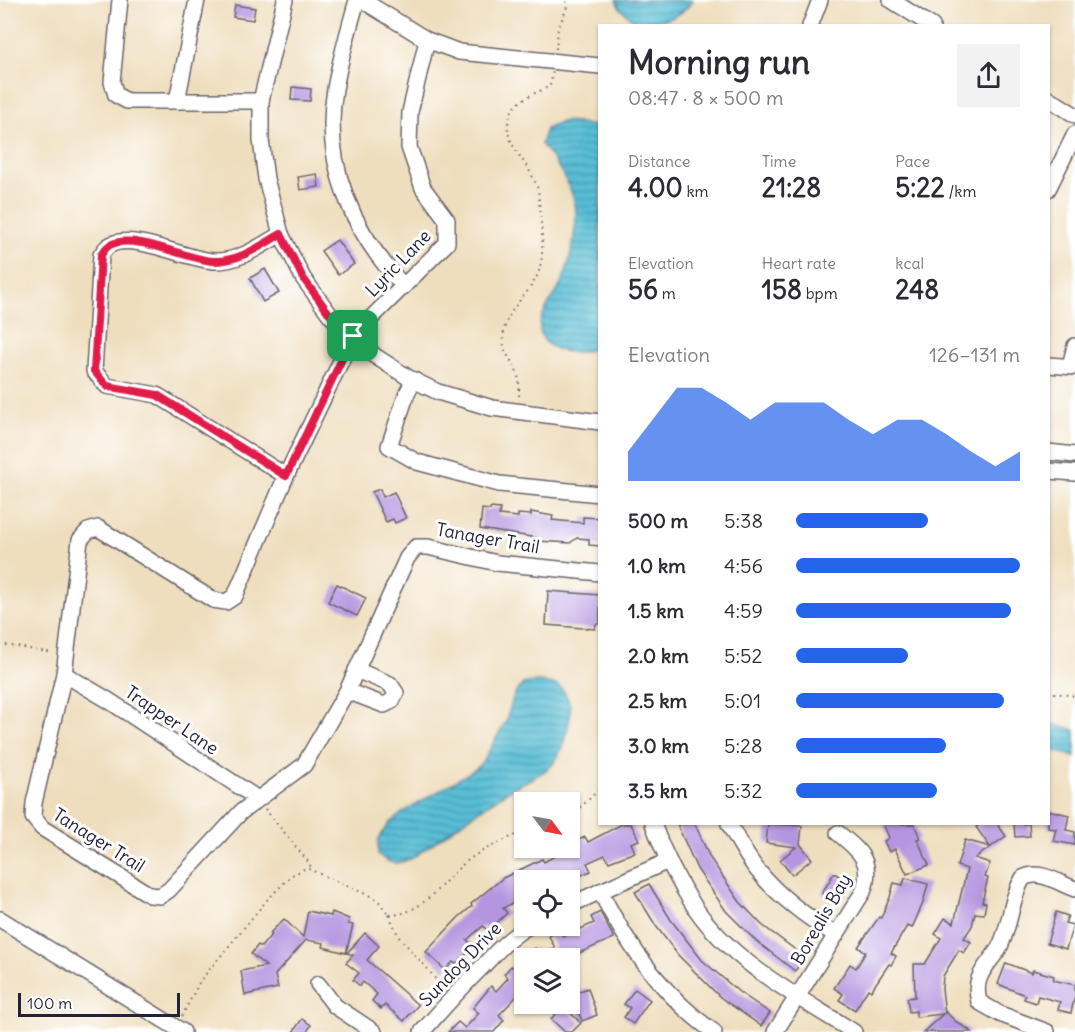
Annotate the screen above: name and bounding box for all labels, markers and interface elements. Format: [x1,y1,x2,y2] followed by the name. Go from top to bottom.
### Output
[628,41,810,83] text: Morning run
[957,44,1020,107] button: share
[628,85,784,110] text: 08:47 · 8 × 500 m
[628,151,690,171] text: Distance
[762,151,796,171] text: Time
[895,151,930,171] text: Pace
[628,171,683,204] text: 4.00
[762,171,821,204] text: 21:28
[895,171,945,204] text: 5:22
[683,181,709,201] text: km
[945,181,976,201] text: /km
[360,225,436,301] street label: Lyric Lane
[628,253,694,273] text: Elevation
[762,253,836,273] text: Heart rate
[895,253,924,273] text: kcal
[628,273,658,306] text: 56
[762,273,802,306] text: 158
[895,273,939,306] text: 248
[658,283,676,303] text: m
[802,283,838,303] text: bpm
[327,310,378,361] pin
[336,319,369,352] icon: arrive
[628,342,710,367] text: Elevation
[929,342,1020,367] text: 126–131 m
[628,508,688,533] text: 500 m
[724,508,763,533] text: 5:38
[435,518,541,558] street label: Tanager Trail
[628,553,686,578] text: 1.0 km
[724,553,763,578] text: 4:56
[628,598,684,623] text: 1.5 km
[724,598,763,623] text: 4:59
[628,643,689,668] text: 2.0 km
[724,643,762,668] text: 5:52
[121,680,223,760] street label: Trapper Lane
[628,688,687,713] text: 2.5 km
[724,688,761,713] text: 5:01
[628,733,689,758] text: 3.0 km
[724,733,763,758] text: 5:28
[628,778,688,803] text: 3.5 km
[724,778,762,803] text: 5:32
[514,792,580,858] north arrow
[514,792,580,1014] map controls
[49,803,149,877] street label: Tanager Trail
[786,869,856,969] street label: Borealis Bay
[514,870,580,936] button: locate
[414,917,506,1011] street label: Sundog Drive
[514,948,580,1014] button: layers
[18,990,180,1018] scale bar
[27,993,72,1013] text: 100 m

